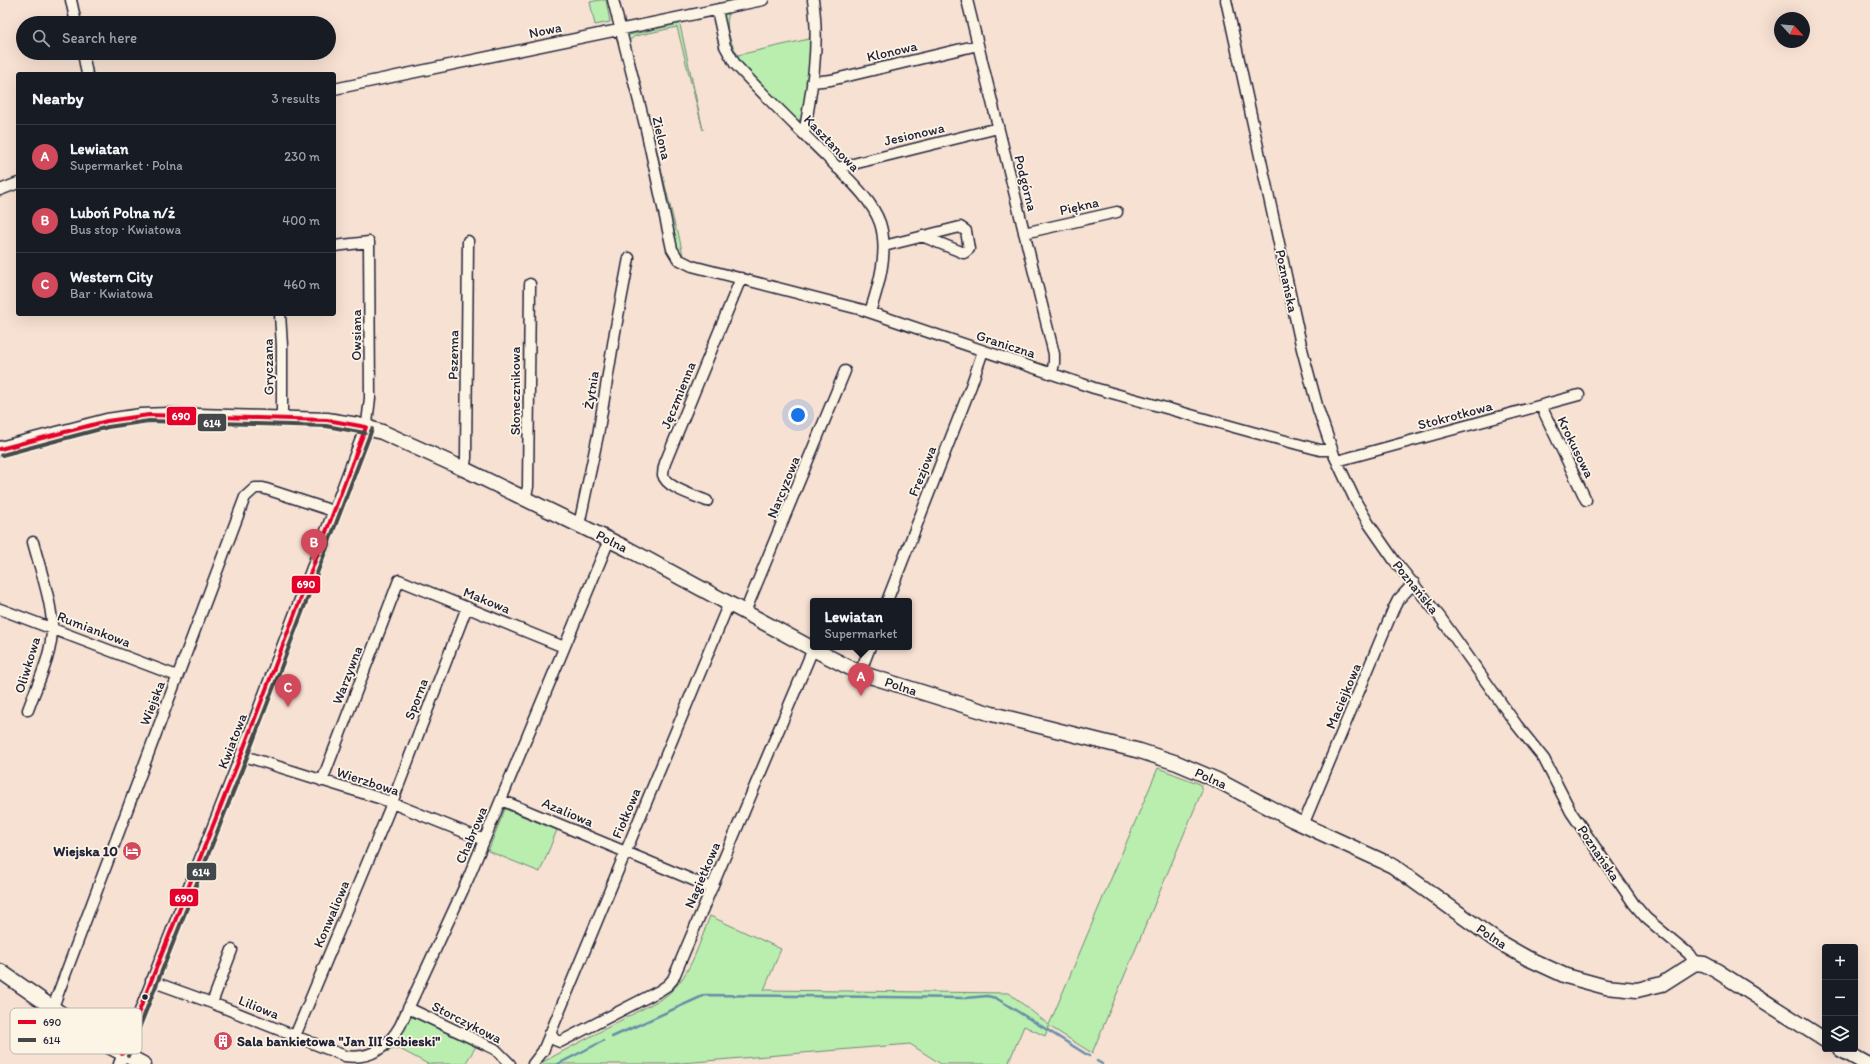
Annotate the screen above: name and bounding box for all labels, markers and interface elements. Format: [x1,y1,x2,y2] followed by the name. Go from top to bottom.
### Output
[1774,12,1810,48] north arrow
[16,16,336,60] search box
[527,19,563,42] street label: Nowa
[30,27,52,49] icon: search
[62,29,137,47] text: Search here
[865,37,920,66] street label: Klonowa
[32,88,84,108] text: Nearby
[271,91,320,106] text: 3 results
[800,111,864,176] street label: Kasztanowa
[648,115,675,162] street label: Zielona
[882,119,946,150] street label: Jesionowa
[70,140,129,158] text: Lewiatan
[41,149,49,164] text: A
[284,149,320,164] text: 230 m
[1010,153,1041,213] street label: Podgórna
[70,158,183,173] text: Supermarket · Polna
[1058,194,1101,219] street label: Piękna
[70,204,175,222] text: Luboń Polna n/ż
[41,213,49,228] text: B
[282,213,320,228] text: 400 m
[70,222,181,237] text: Bus stop · Kwiatowa
[1272,248,1302,315] street label: Poznańska
[70,268,153,286] text: Western City
[41,277,49,292] text: C
[283,277,320,292] text: 460 m
[70,286,153,301] text: Bar · Kwiatowa
[348,308,365,361] street label: Owsiana
[974,327,1038,362] street label: Graniczna
[445,330,462,380] street label: Pszenna
[260,338,277,395] street label: Gryczana
[507,347,524,435] street label: Słonecznikowa
[657,358,700,431] street label: Jęczmienna
[580,370,603,410] street label: Żytnia
[1416,397,1495,434] street label: Stokrotkowa
[788,405,808,425] your location
[166,406,197,426] line badge: 690
[172,410,190,423] text: 690
[197,413,227,432] line badge: 614
[1553,414,1598,481] street label: Krokusowa
[203,417,221,430] text: 614
[905,443,941,499] street label: Frezjowa
[763,453,804,521] street label: Narcyzowa
[593,526,630,557] street label: Polna
[301,529,327,562] pin: B
[1389,557,1443,618] street label: Poznańska
[291,575,321,594] line badge: 690
[297,578,315,591] text: 690
[461,583,514,618] street label: Makowa
[810,598,912,650] popup
[55,608,133,651] street label: Rumiankowa
[824,608,883,626] text: Lewiatan
[824,626,898,641] text: Supermarket
[11,634,44,696] street label: Oliwkowa
[329,643,366,707] street label: Warzywna
[1322,661,1365,731] street label: Maciejkowa
[848,663,874,696] pin: A
[882,673,919,700] street label: Polna
[275,674,301,707] pin: C
[401,676,432,722] street label: Sporna
[136,678,169,728] street label: Wiejska
[214,710,251,771] street label: Kwiatowa
[334,763,402,800] street label: Wierzbowa
[1192,764,1229,793] street label: Polna
[608,785,645,841] street label: Fiołkowa
[540,794,597,831] street label: Azaliowa
[452,803,491,866] street label: Chabrowa
[1574,822,1624,885] street label: Poznańska
[681,839,724,911] street label: Nagietkowa
[121,840,143,862] hotel icon: Wiejska 10
[53,843,118,860] place label: Wiejska 10
[186,862,217,881] line badge: 614
[192,866,210,879] text: 614
[310,878,353,950] street label: Konwaliowa
[169,888,199,907] line badge: 690
[175,892,193,905] text: 690
[1473,920,1510,953] street label: Polna
[1822,944,1858,1052] map controls
[1822,944,1858,980] button: +
[1822,980,1858,1016] button: −
[140,992,150,1002] unlabelled marker
[236,992,282,1024] street label: Liliowa
[429,998,505,1048] street label: Storczykowa
[10,1008,142,1054] legend
[43,1016,62,1029] text: 690
[1822,1016,1858,1052] button: layers
[212,1030,234,1052] building icon: Sala bankietowa "Jan III Sobieski"
[237,1033,440,1050] place label: Sala bankietowa "Jan III Sobieski"
[43,1034,61,1047] text: 614

